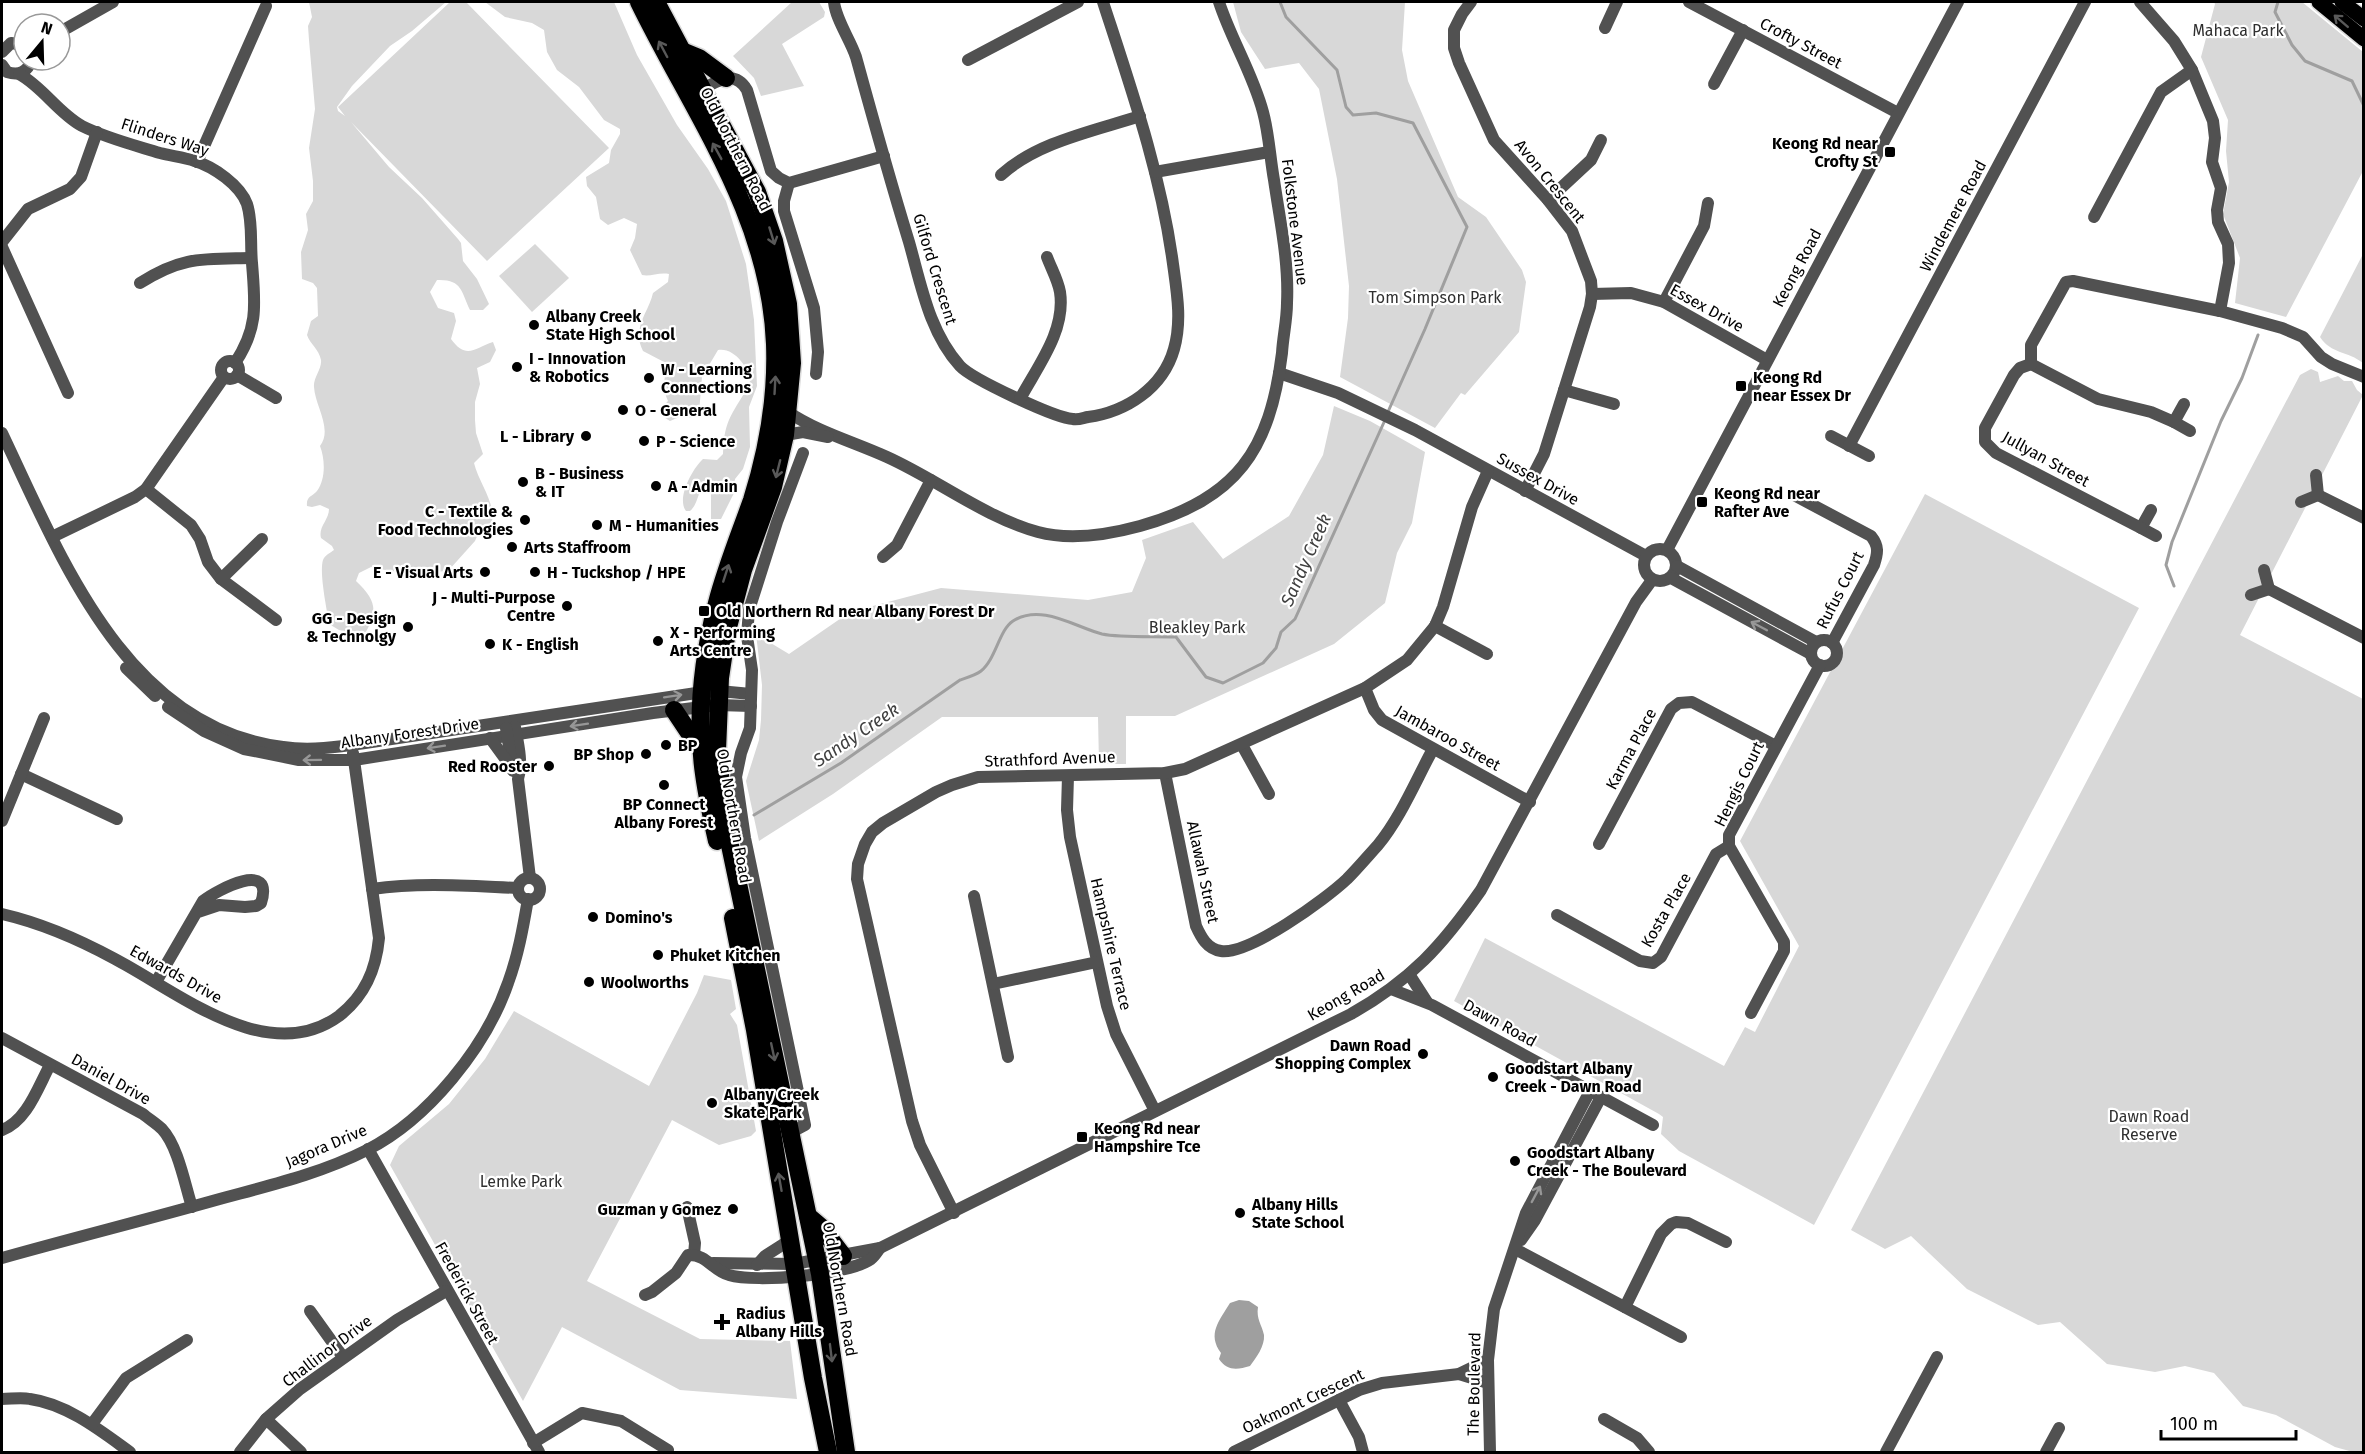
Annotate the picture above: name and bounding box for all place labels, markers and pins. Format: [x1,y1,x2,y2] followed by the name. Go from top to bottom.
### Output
[1772,134,1879,171] place label: Keong Rd near Crofty St
[1883,145,1897,159] marker: Keong Rd near Crofty St
[545,307,675,344] place label: Albany Creek State High School
[527,318,541,332] marker: Albany Creek State High School
[529,349,626,386] place label: I - Innovation & Robotics
[510,360,524,374] marker: I - Innovation & Robotics
[661,360,752,397] place label: W - Learning Connections
[1753,368,1852,405] place label: Keong Rd near Essex Dr
[642,371,656,385] marker: W - Learning Connections
[1734,379,1748,393] marker: Keong Rd near Essex Dr
[635,401,717,420] place label: O - General
[616,403,630,417] marker: O - General
[500,427,575,446] place label: L - Library
[579,429,593,443] marker: L - Library
[656,432,735,451] place label: P - Science
[637,434,651,448] marker: P - Science
[535,464,624,501] place label: B - Business & IT
[516,475,530,489] marker: B - Business & IT
[667,477,738,496] place label: A - Admin
[649,479,663,493] marker: A - Admin
[1714,484,1821,521] place label: Keong Rd near Rafter Ave
[1695,495,1709,509] marker: Keong Rd near Rafter Ave
[378,502,513,539] place label: C - Textile & Food Technologies
[518,513,532,527] marker: C - Textile & Food Technologies
[609,516,719,535] place label: M - Humanities
[590,518,604,532] marker: M - Humanities
[523,538,631,557] place label: Arts Staffroom
[505,540,519,554] marker: Arts Staffroom
[373,563,473,582] place label: E - Visual Arts
[547,563,686,582] place label: H - Tuckshop / HPE
[478,565,492,579] marker: E - Visual Arts
[528,565,542,579] marker: H - Tuckshop / HPE
[431,588,555,625] place label: J - Multi-Purpose Centre
[560,599,574,613] marker: J - Multi-Purpose Centre
[716,602,995,621] place label: Old Northern Rd near Albany Forest Dr
[697,604,711,618] marker: Old Northern Rd near Albany Forest Dr
[306,609,397,646] place label: GG - Design & Technolgy
[401,620,415,634] marker: GG - Design & Technolgy
[669,623,775,660] place label: X - Performing Arts Centre
[651,634,665,648] marker: X - Performing Arts Centre
[502,635,579,654] place label: K - English
[483,637,497,651] marker: K - English
[678,736,698,755] place label: BP
[659,738,673,752] marker: BP
[573,745,634,764] place label: BP Shop
[639,747,653,761] marker: BP Shop
[448,757,538,776] place label: Red Rooster
[542,759,556,773] marker: Red Rooster
[657,778,671,792] marker: BP Connect Albany Forest
[614,795,714,832] place label: BP Connect Albany Forest
[605,908,673,927] place label: Domino's
[586,910,600,924] marker: Domino's
[670,946,781,965] place label: Phuket Kitchen
[651,948,665,962] marker: Phuket Kitchen
[601,973,689,992] place label: Woolworths
[582,975,596,989] marker: Woolworths
[1275,1036,1412,1073] place label: Dawn Road Shopping Complex
[1416,1047,1430,1061] marker: Dawn Road Shopping Complex
[1505,1059,1642,1096] place label: Goodstart Albany Creek - Dawn Road
[1486,1070,1500,1084] marker: Goodstart Albany Creek - Dawn Road
[723,1085,819,1122] place label: Albany Creek Skate Park
[705,1096,719,1110] marker: Albany Creek Skate Park
[1094,1119,1201,1156] place label: Keong Rd near Hampshire Tce
[1075,1130,1089,1144] marker: Keong Rd near Hampshire Tce
[1527,1143,1687,1180] place label: Goodstart Albany Creek - The Boulevard
[1508,1154,1522,1168] marker: Goodstart Albany Creek - The Boulevard
[1251,1195,1344,1232] place label: Albany Hills State School
[598,1200,722,1219] place label: Guzman y Gomez
[726,1202,740,1216] marker: Guzman y Gomez
[1233,1206,1247,1220] marker: Albany Hills State School
[735,1304,822,1341] place label: Radius Albany Hills
[713,1313,731,1331] marker: Radius Albany Hills

